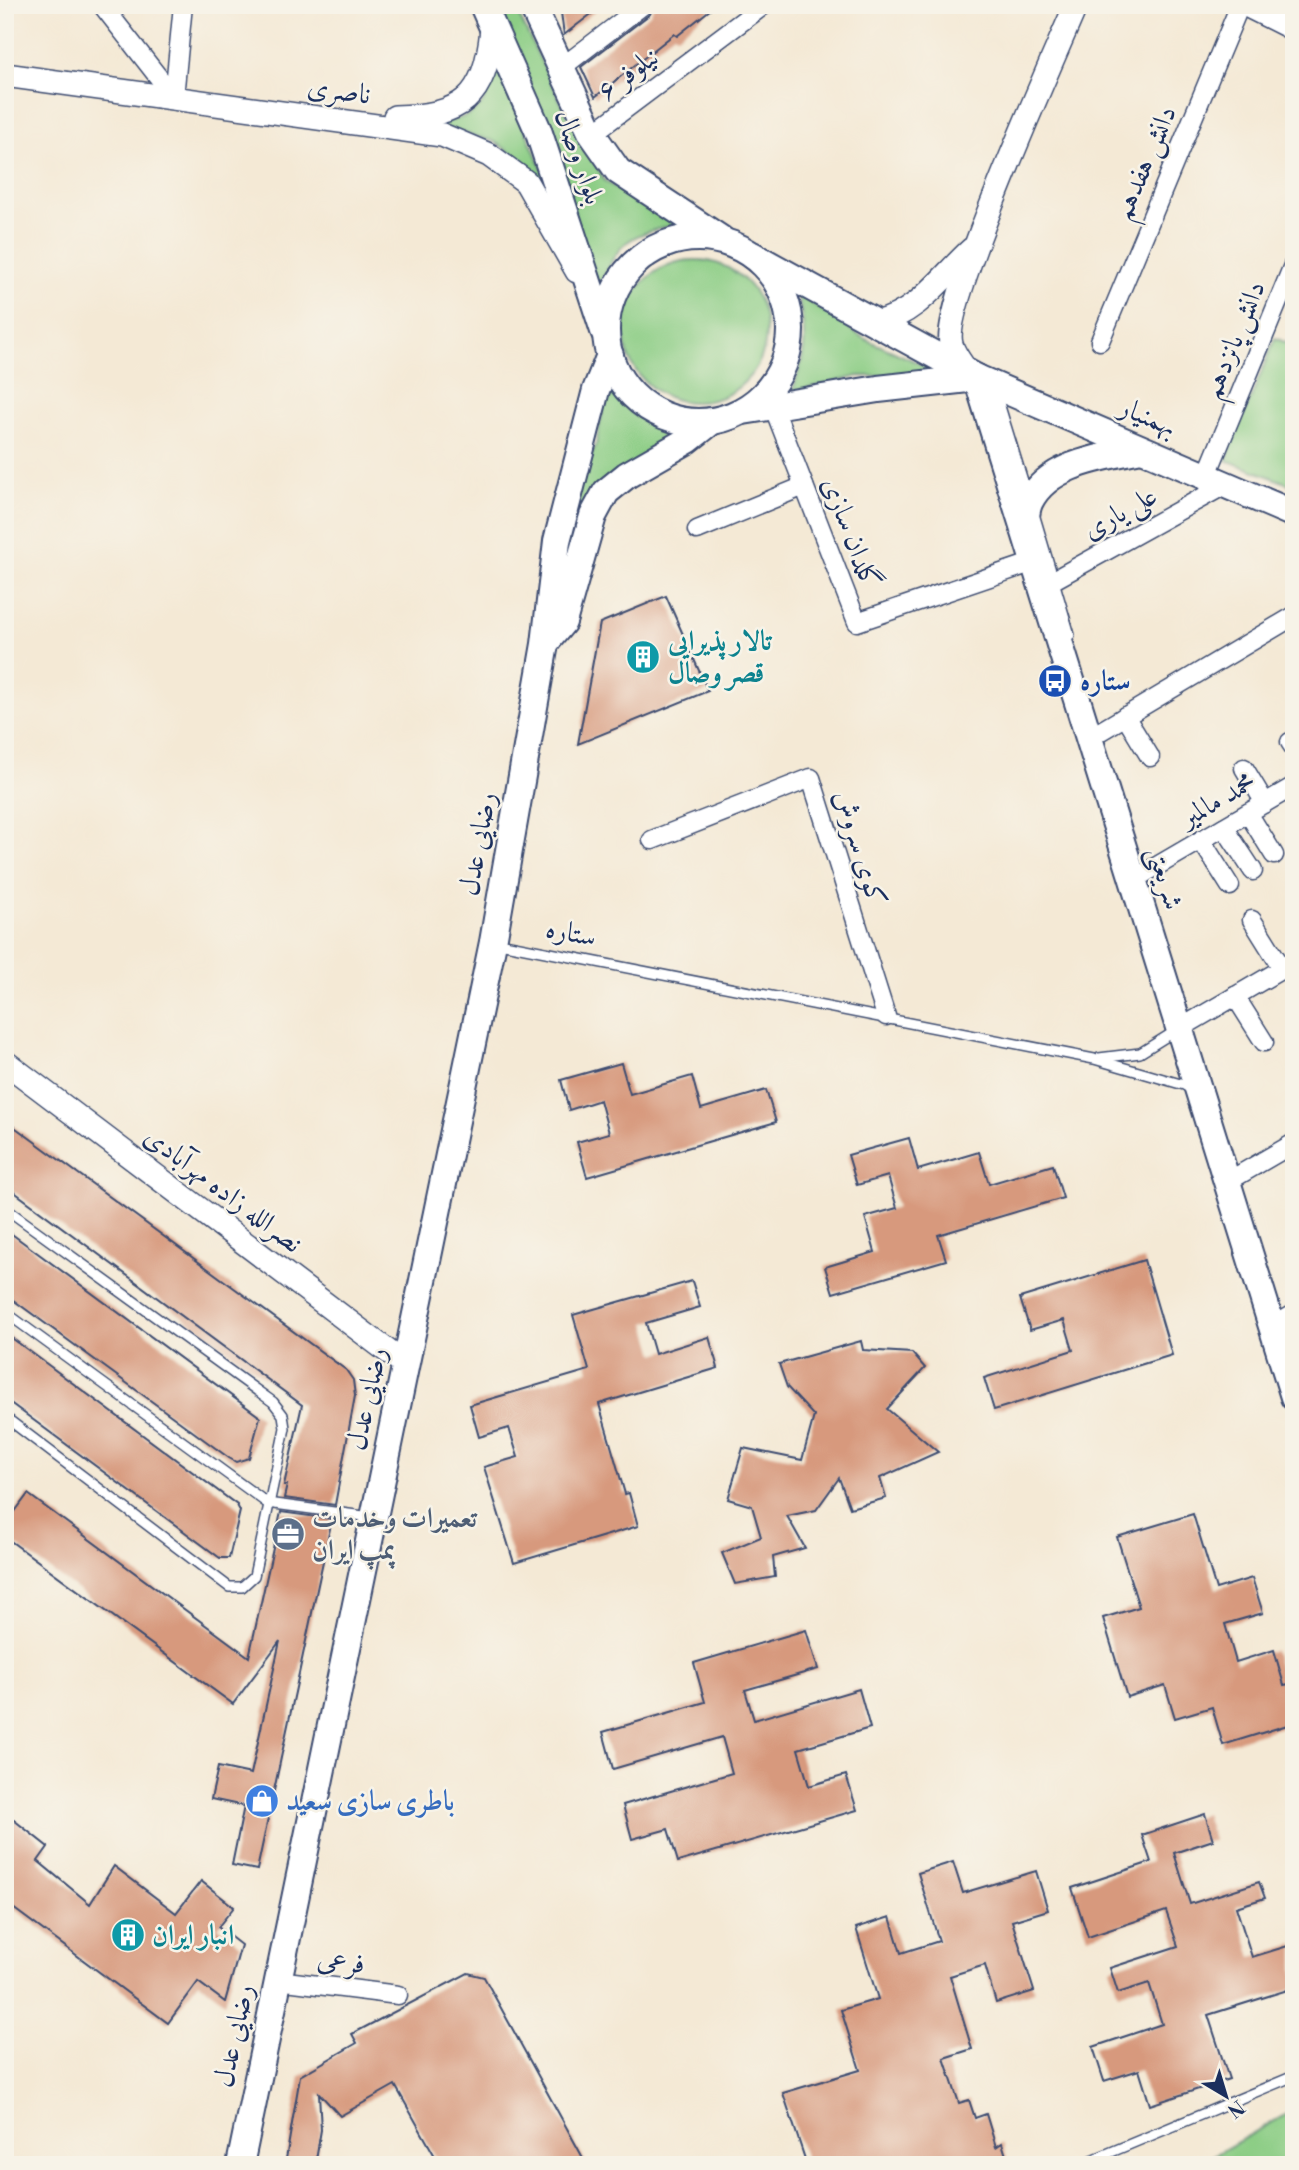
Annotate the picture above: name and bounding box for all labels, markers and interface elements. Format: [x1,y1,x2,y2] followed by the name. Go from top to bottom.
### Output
[590,39,666,109] street label: نیلوفر ۶
[305,69,373,113] street label: ناصری
[1105,100,1192,229] street label: دانش هفدهم
[546,105,612,209] street label: بلوار وصال
[1194,276,1281,407] street label: دانش پانزدهم
[1111,388,1182,445] street label: بهمنیار
[814,472,888,594] street label: گلدان سازی
[1077,478,1164,549] street label: علی یاری
[667,624,772,691] place label: تالار پذیرایی قصر وصال
[624,638,662,676] building icon: تالار پذیرایی قصر وصال
[1036,662,1074,700] bus stop icon: ستاره
[1080,664,1131,699] place label: ستاره
[1171,764,1262,837] street label: محمد مالمیر
[826,786,894,910] street label: کوی سروش
[452,790,504,898] street label: رضایی عدل
[1137,842,1191,915] street label: شریعتی
[543,911,599,955] street label: ستاره
[137,1119,309,1261] street label: نصرالله زاده مهرآبادی
[339,1344,395,1454] street label: رضایی عدل
[312,1501,478,1570] place label: تعمیرات وخدمات پمپ ایران
[269,1515,307,1553] office icon: تعمیرات وخدمات پمپ ایران
[243,1782,281,1820] shop icon: باطری سازی سعید
[286,1784,455,1819] place label: باطری سازی سعید
[109,1916,147,1954] building icon: انبار ایران
[152,1918,234,1953] place label: انبار ایران
[315,1942,367,1982] street label: فرعی
[206,1981,262,2091] street label: رضایی عدل
[1190,2062,1260,2132] north arrow
[1223,2095,1249,2123] text: N

